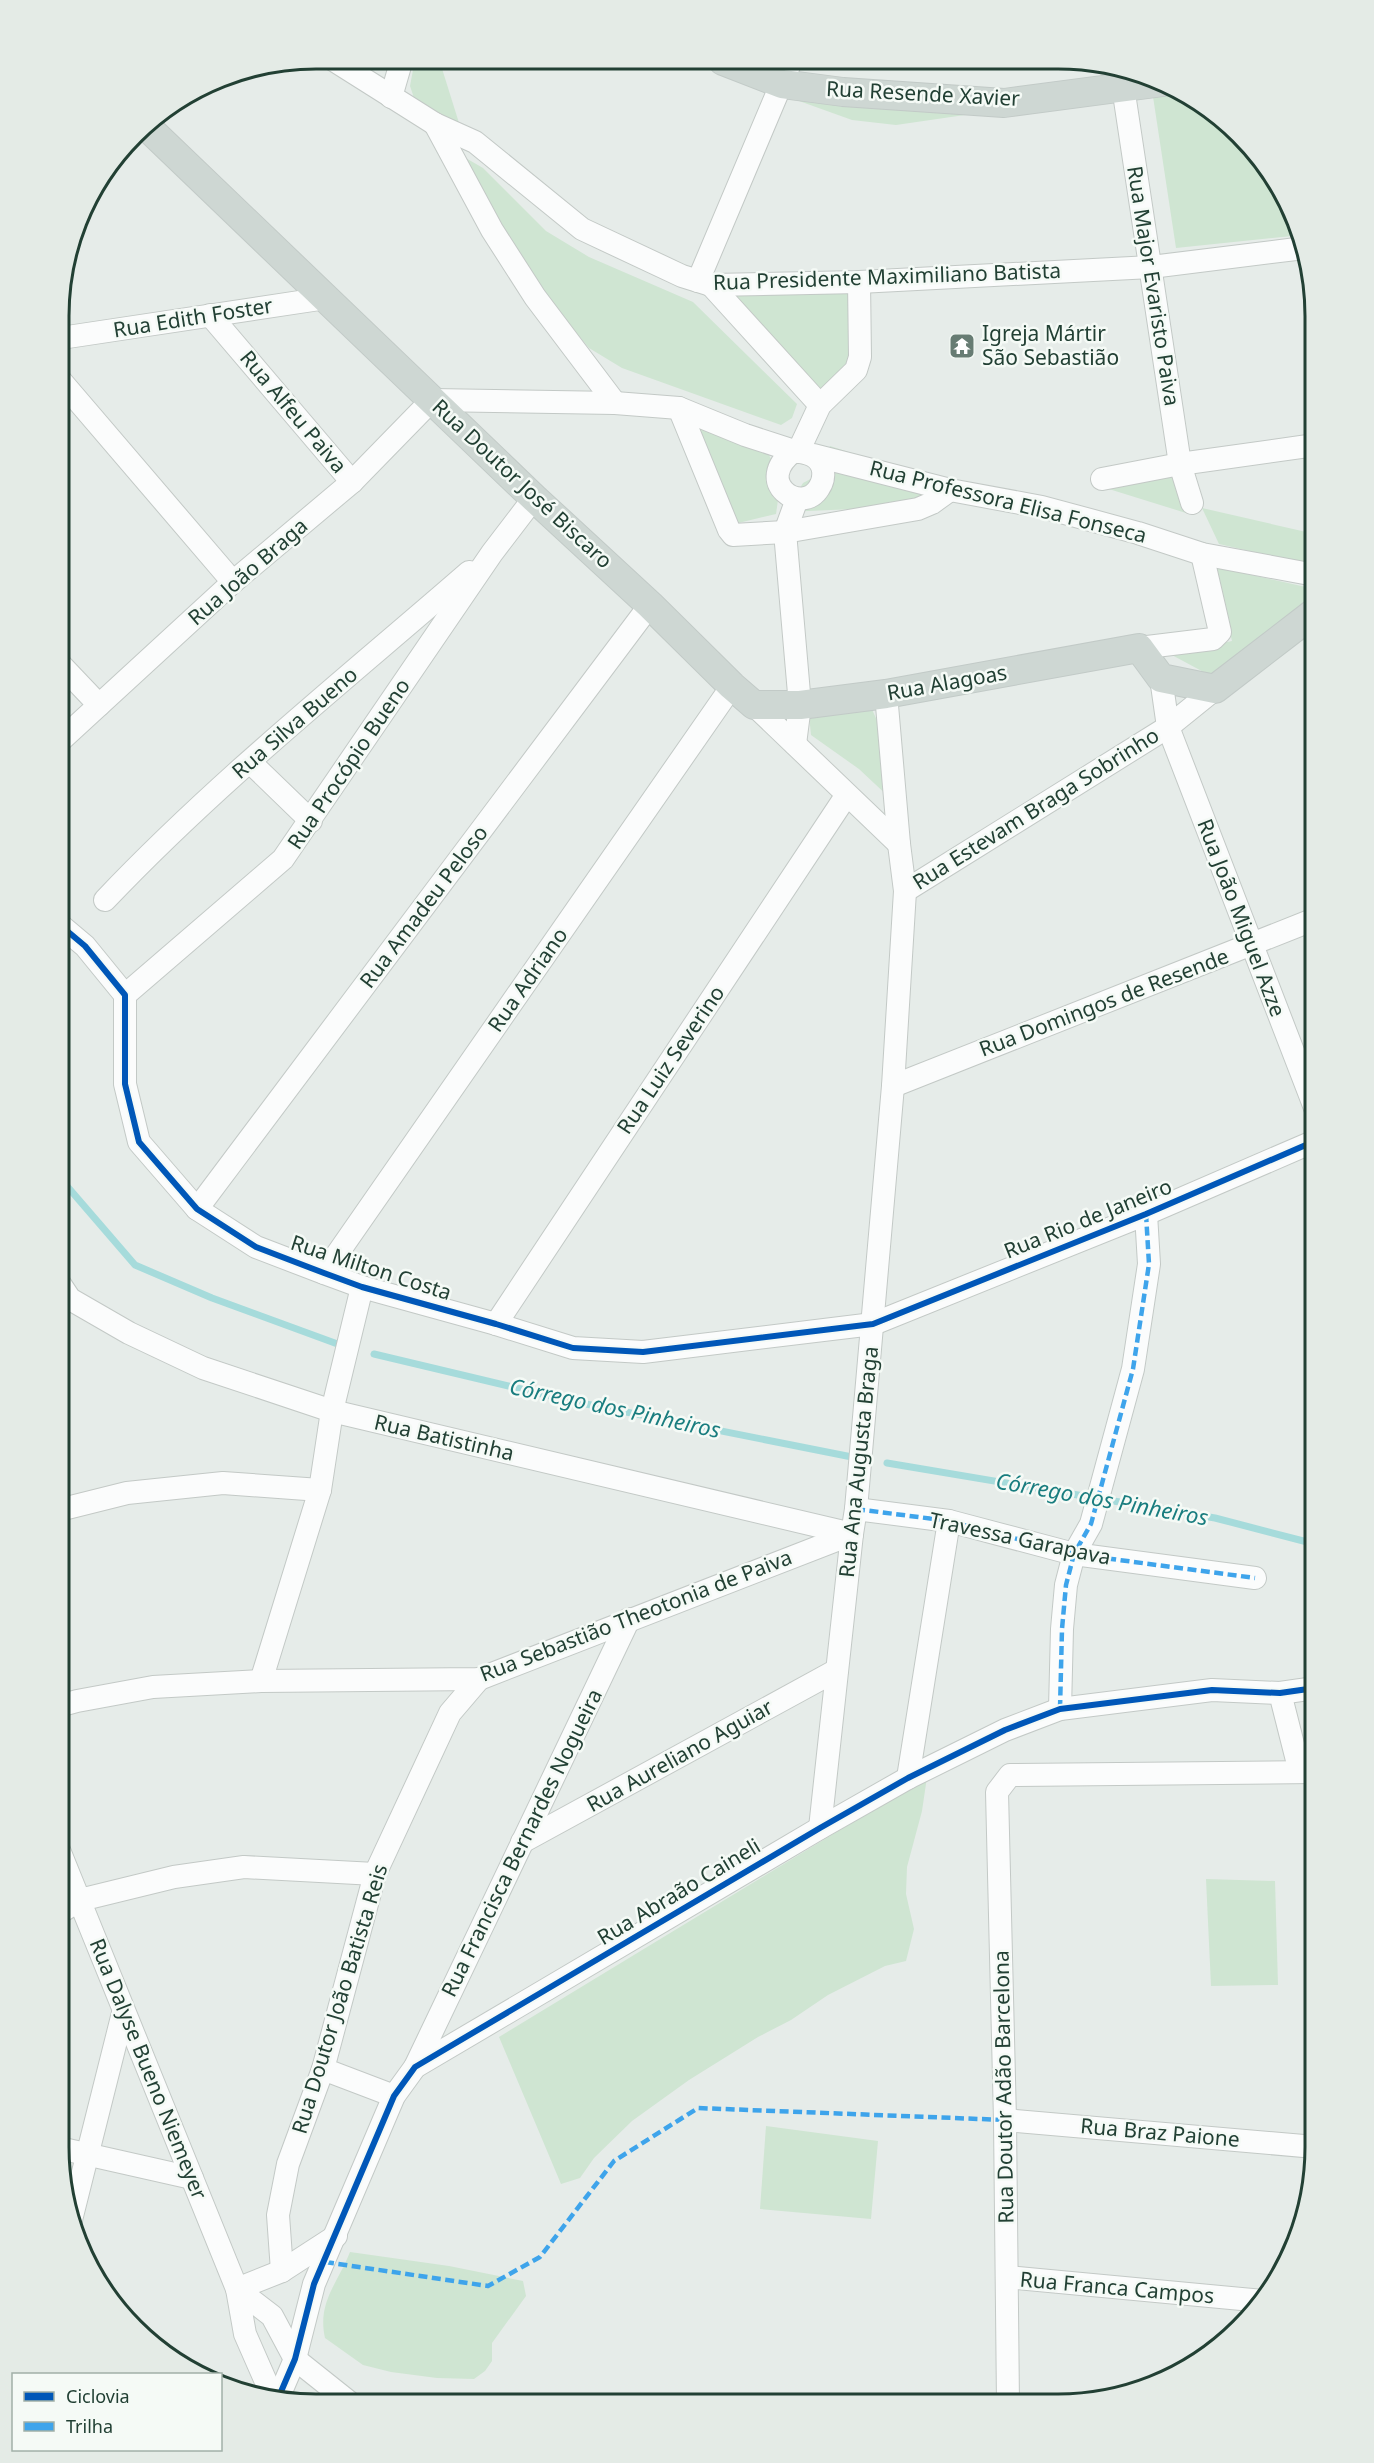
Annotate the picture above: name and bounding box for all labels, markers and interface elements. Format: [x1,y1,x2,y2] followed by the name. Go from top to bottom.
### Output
[825,74,1021,112] street label: Rua Resende Xavier
[1121,164,1187,408] street label: Rua Major Evaristo Paiva
[712,256,1061,296] street label: Rua Presidente Maximiliano Batista
[111,291,275,343] street label: Rua Edith Foster
[982,319,1119,371] place label: Igreja Mártir São Sebastião
[947,331,977,361] temple icon: Igreja Mártir São Sebastião
[234,344,353,479] street label: Rua Alfeu Paiva
[427,392,619,574] street label: Rua Doutor José Biscaro
[867,453,1150,549] street label: Rua Professora Elisa Fonseca
[182,511,313,631] street label: Rua João Braga
[885,658,1009,706] street label: Rua Alagoas
[226,660,363,785] street label: Rua Silva Bueno
[281,673,416,854] street label: Rua Procópio Bueno
[907,721,1164,896] street label: Rua Estevam Braga Sobrinho
[1191,815,1293,1021] street label: Rua João Miguel Azze
[353,819,494,993] street label: Rua Amadeu Peloso
[481,922,573,1037] street label: Rua Adriano
[975,941,1232,1063] street label: Rua Domingos de Resende
[610,980,730,1139] street label: Rua Luiz Severino
[999,1172,1176,1265] street label: Rua Rio de Janeiro
[287,1228,455,1306] street label: Rua Milton Costa
[832,1345,884,1579] street label: Rua Ana Augusta Braga
[507,1370,724,1444] water label: Córrego dos Pinheiros
[372,1407,517,1467] street label: Rua Batistinha
[994,1465,1211,1532] water label: Córrego dos Pinheiros
[927,1505,1113,1571] street label: Travessa Garapava
[476,1542,796,1688] street label: Rua Sebastião Theotonia de Paiva
[434,1684,608,2001] street label: Rua Francisca Bernardes Nogueira
[581,1692,778,1818] street label: Rua Aureliano Aguiar
[592,1831,765,1951] street label: Rua Abraão Caineli
[285,1860,393,2137] street label: Rua Doutor João Batista Reis
[84,1934,214,2204] street label: Rua Dalyse Bueno Niemeyer
[987,1950,1019,2224] street label: Rua Doutor Adão Barcelona
[1079,2111,1241,2153] street label: Rua Braz Paione
[1019,2265,1215,2309] street label: Rua Franca Campos
[12,2373,222,2451] legend
[66,2384,130,2408] text: Ciclovia
[66,2414,113,2438] text: Trilha

